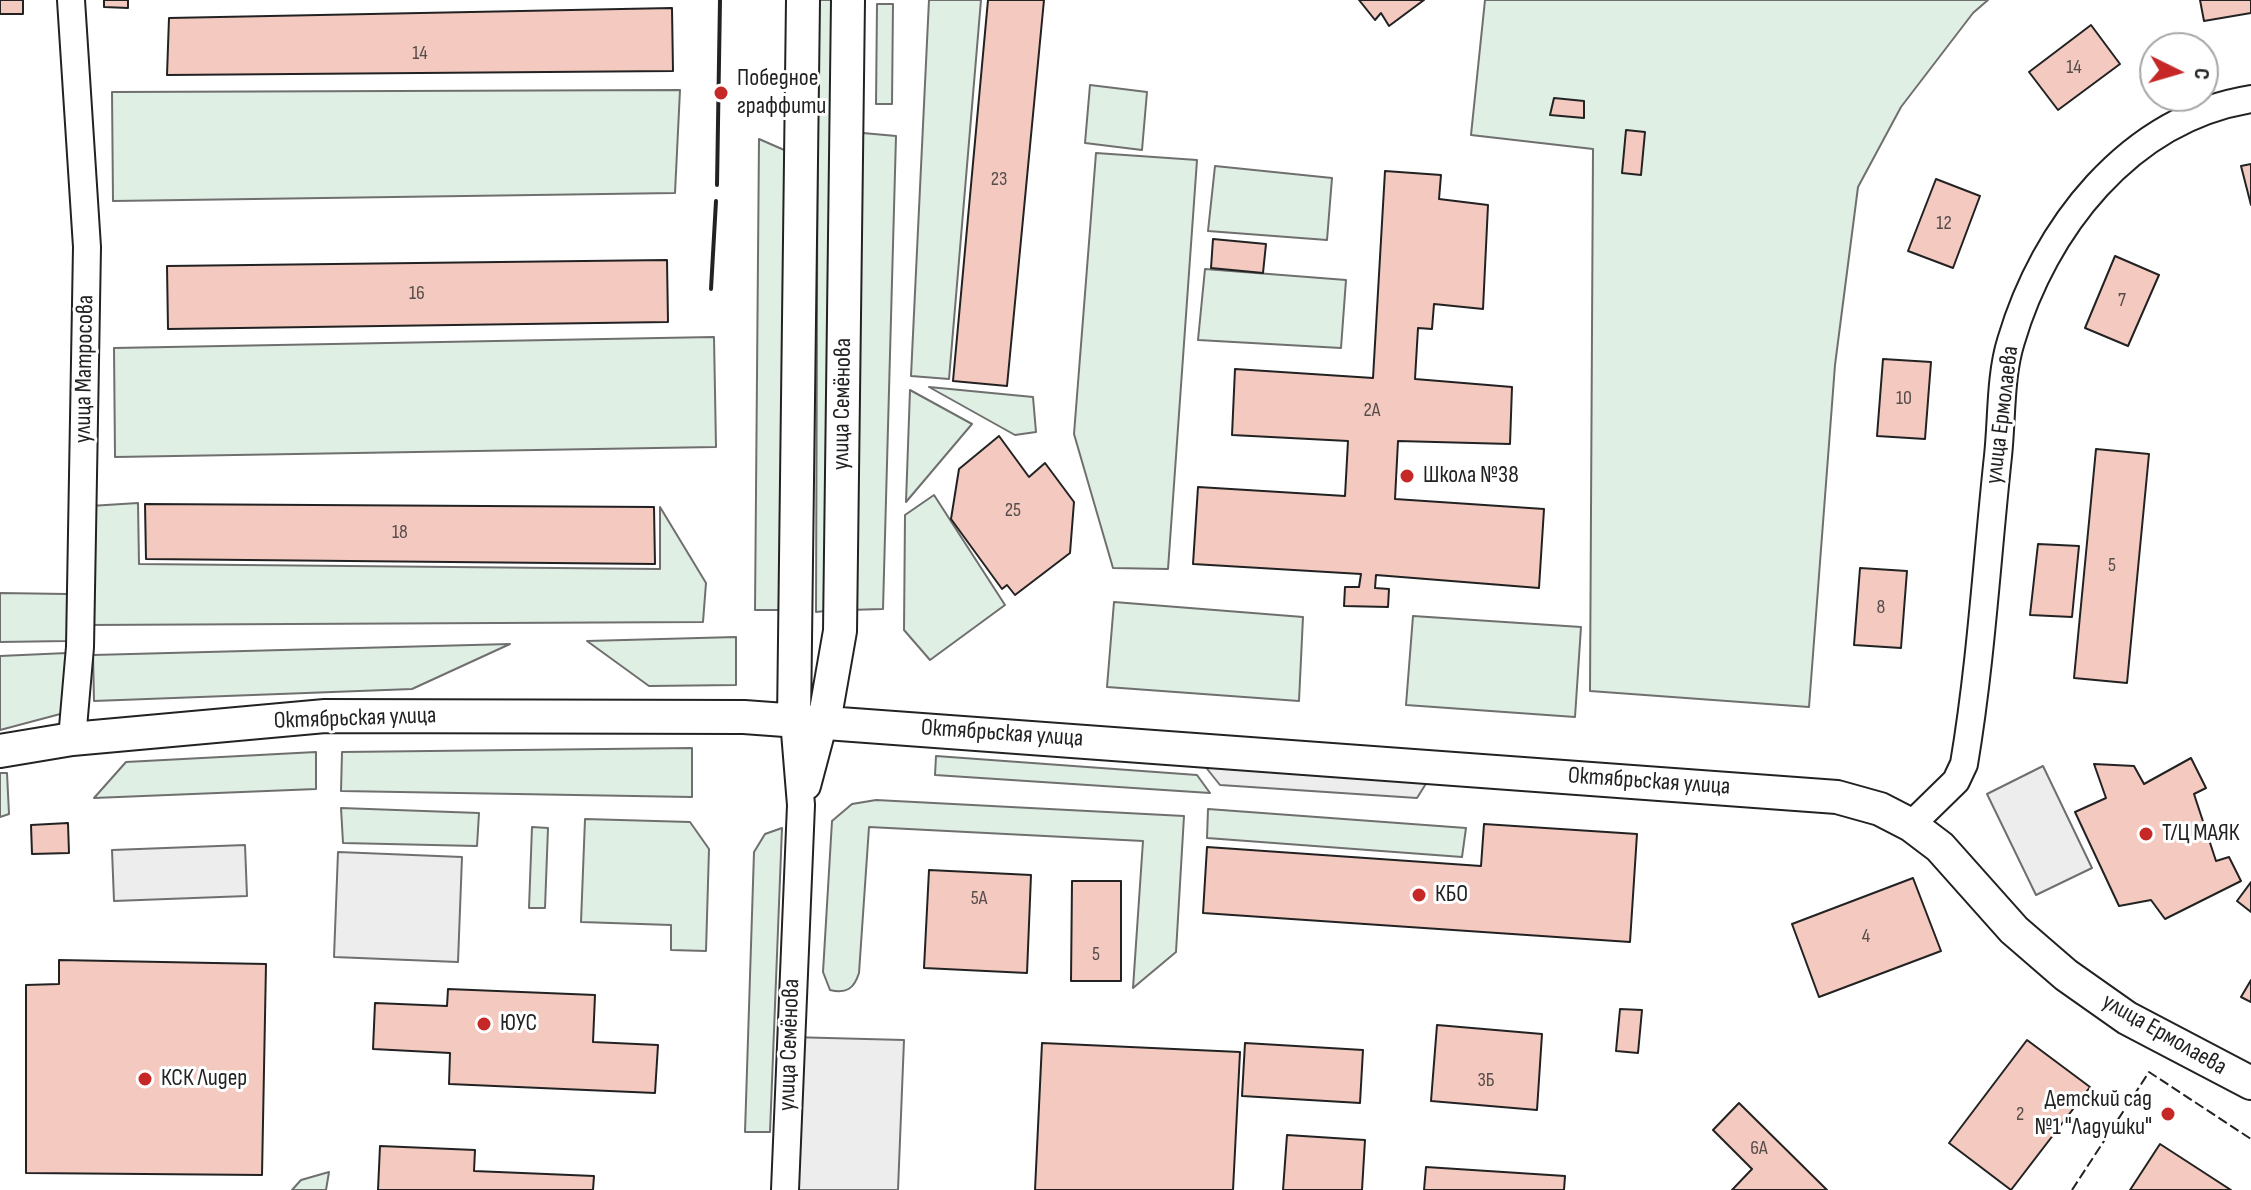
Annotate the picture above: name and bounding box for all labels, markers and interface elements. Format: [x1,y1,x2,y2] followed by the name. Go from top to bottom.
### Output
[2139,32,2219,112] north arrow
[412,42,428,66] house number: 14
[2066,56,2082,80] house number: 14
[737,65,826,121] place label: Победное граффити
[2187,67,2215,81] text: С
[712,84,730,102] marker: Победное граффити
[991,168,1007,192] house number: 23
[1936,212,1952,236] house number: 12
[409,282,425,306] house number: 16
[2118,289,2126,313] house number: 7
[69,295,101,443] street label: улица Матросова
[827,338,859,470] street label: улица Семёнова
[1980,344,2026,486] street label: улица Ермолаева
[1896,387,1912,411] house number: 10
[1364,399,1380,423] house number: 2А
[1423,462,1519,490] place label: Школа №38
[1398,467,1416,485] marker: Школа №38
[1005,499,1021,523] house number: 25
[392,521,408,545] house number: 18
[2108,554,2116,578] house number: 5
[1877,596,1885,620] house number: 8
[273,702,437,736] street label: Октябрьская улица
[920,714,1084,754] street label: Октябрьская улица
[1567,762,1731,802] street label: Октябрьская улица
[2162,820,2240,848] place label: Т/Ц МАЯК
[2137,825,2155,843] marker: Т/Ц МАЯК
[1435,881,1468,909] place label: КБО
[1410,886,1428,904] marker: КБО
[971,887,987,911] house number: 5А
[1862,925,1870,949] house number: 4
[1092,943,1100,967] house number: 5
[773,978,807,1112] street label: улица Семёнова
[2097,988,2231,1082] street label: улица Ермолаева
[500,1010,537,1038] place label: ЮУС
[475,1015,493,1033] marker: ЮУС
[161,1065,247,1093] place label: КСК Лидер
[1477,1069,1495,1093] house number: 3Б
[136,1070,154,1088] marker: КСК Лидер
[2035,1086,2152,1142] place label: Детский сад №1 "Ладушки"
[2016,1103,2024,1127] house number: 2
[2159,1105,2177,1123] marker: Детский сад №1 "Ладушки"
[1750,1137,1768,1161] house number: 6А

